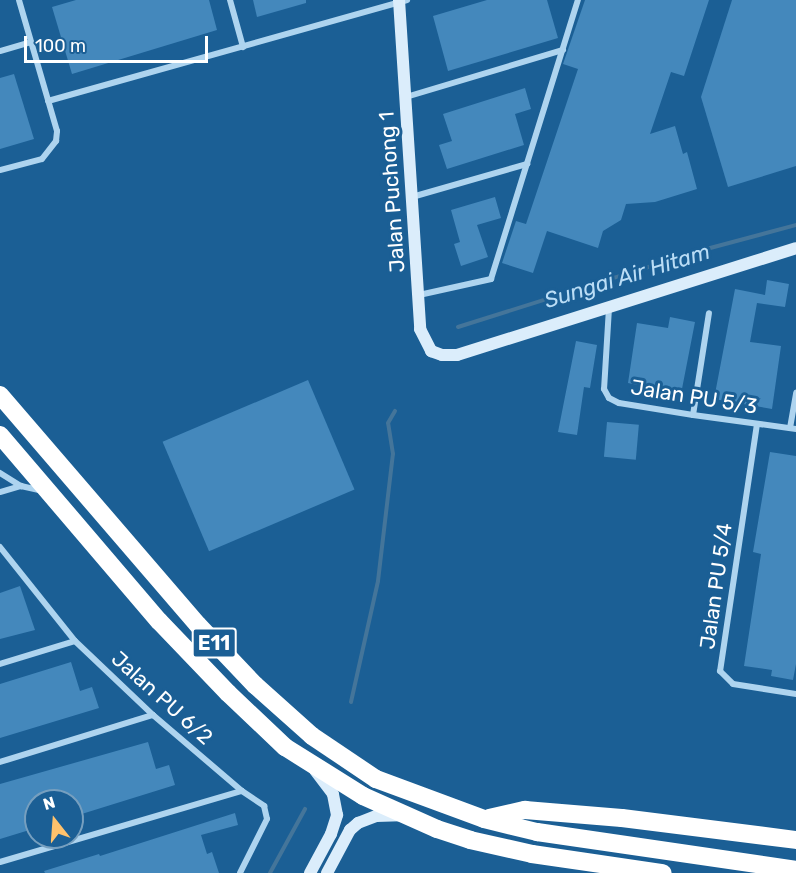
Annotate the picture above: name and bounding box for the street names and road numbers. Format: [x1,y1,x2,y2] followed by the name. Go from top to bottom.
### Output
[374,111,410,273] street label: Jalan Puchong 1
[629,375,759,419] street label: Jalan PU 5/3
[695,521,737,651] street label: Jalan PU 5/4
[192,626,236,660] road number: E11
[106,646,218,750] street label: Jalan PU 6/2

